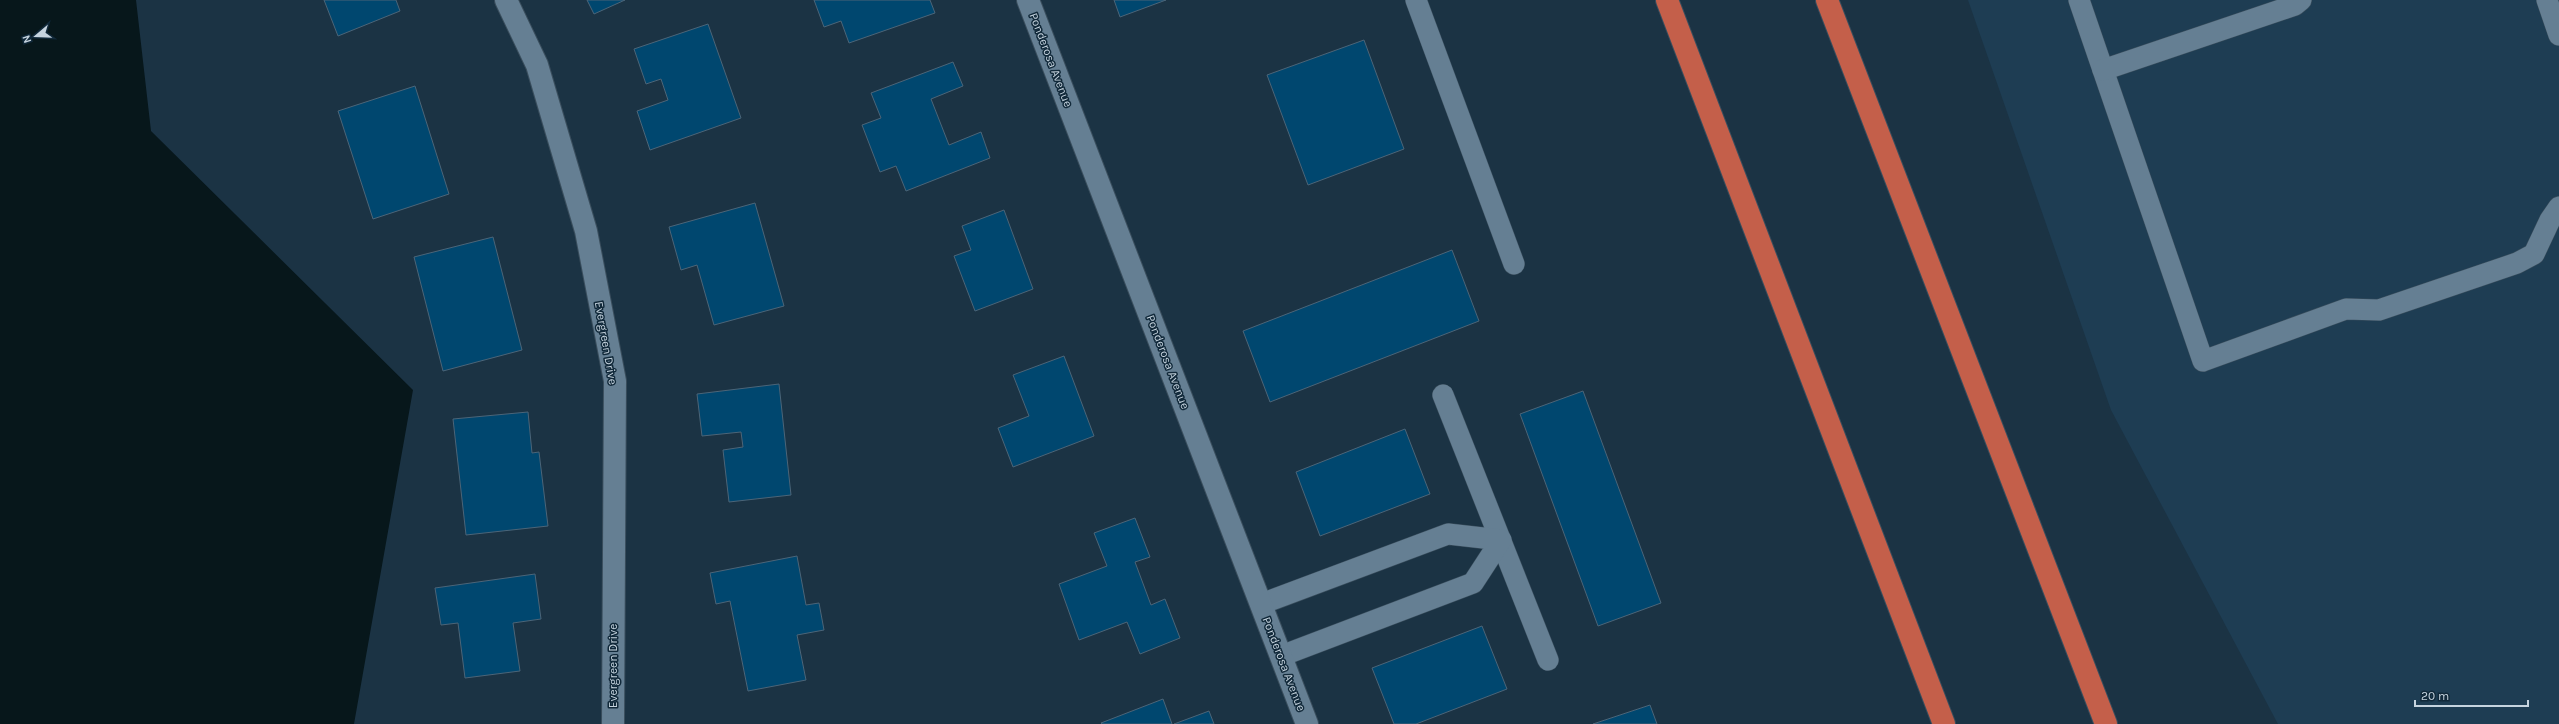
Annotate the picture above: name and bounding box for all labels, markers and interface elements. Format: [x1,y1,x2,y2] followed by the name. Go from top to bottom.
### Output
[1027,11,1075,109] street label: Ponderosa Avenue
[16,16,56,56] north arrow
[20,33,34,45] text: N
[592,300,620,386] street label: Evergreen Drive
[1144,313,1192,411] street label: Ponderosa Avenue
[1260,615,1308,713] street label: Ponderosa Avenue
[606,624,620,708] street label: Evergreen Drive
[2415,682,2528,708] scale bar
[2421,689,2449,703] text: 20 m

